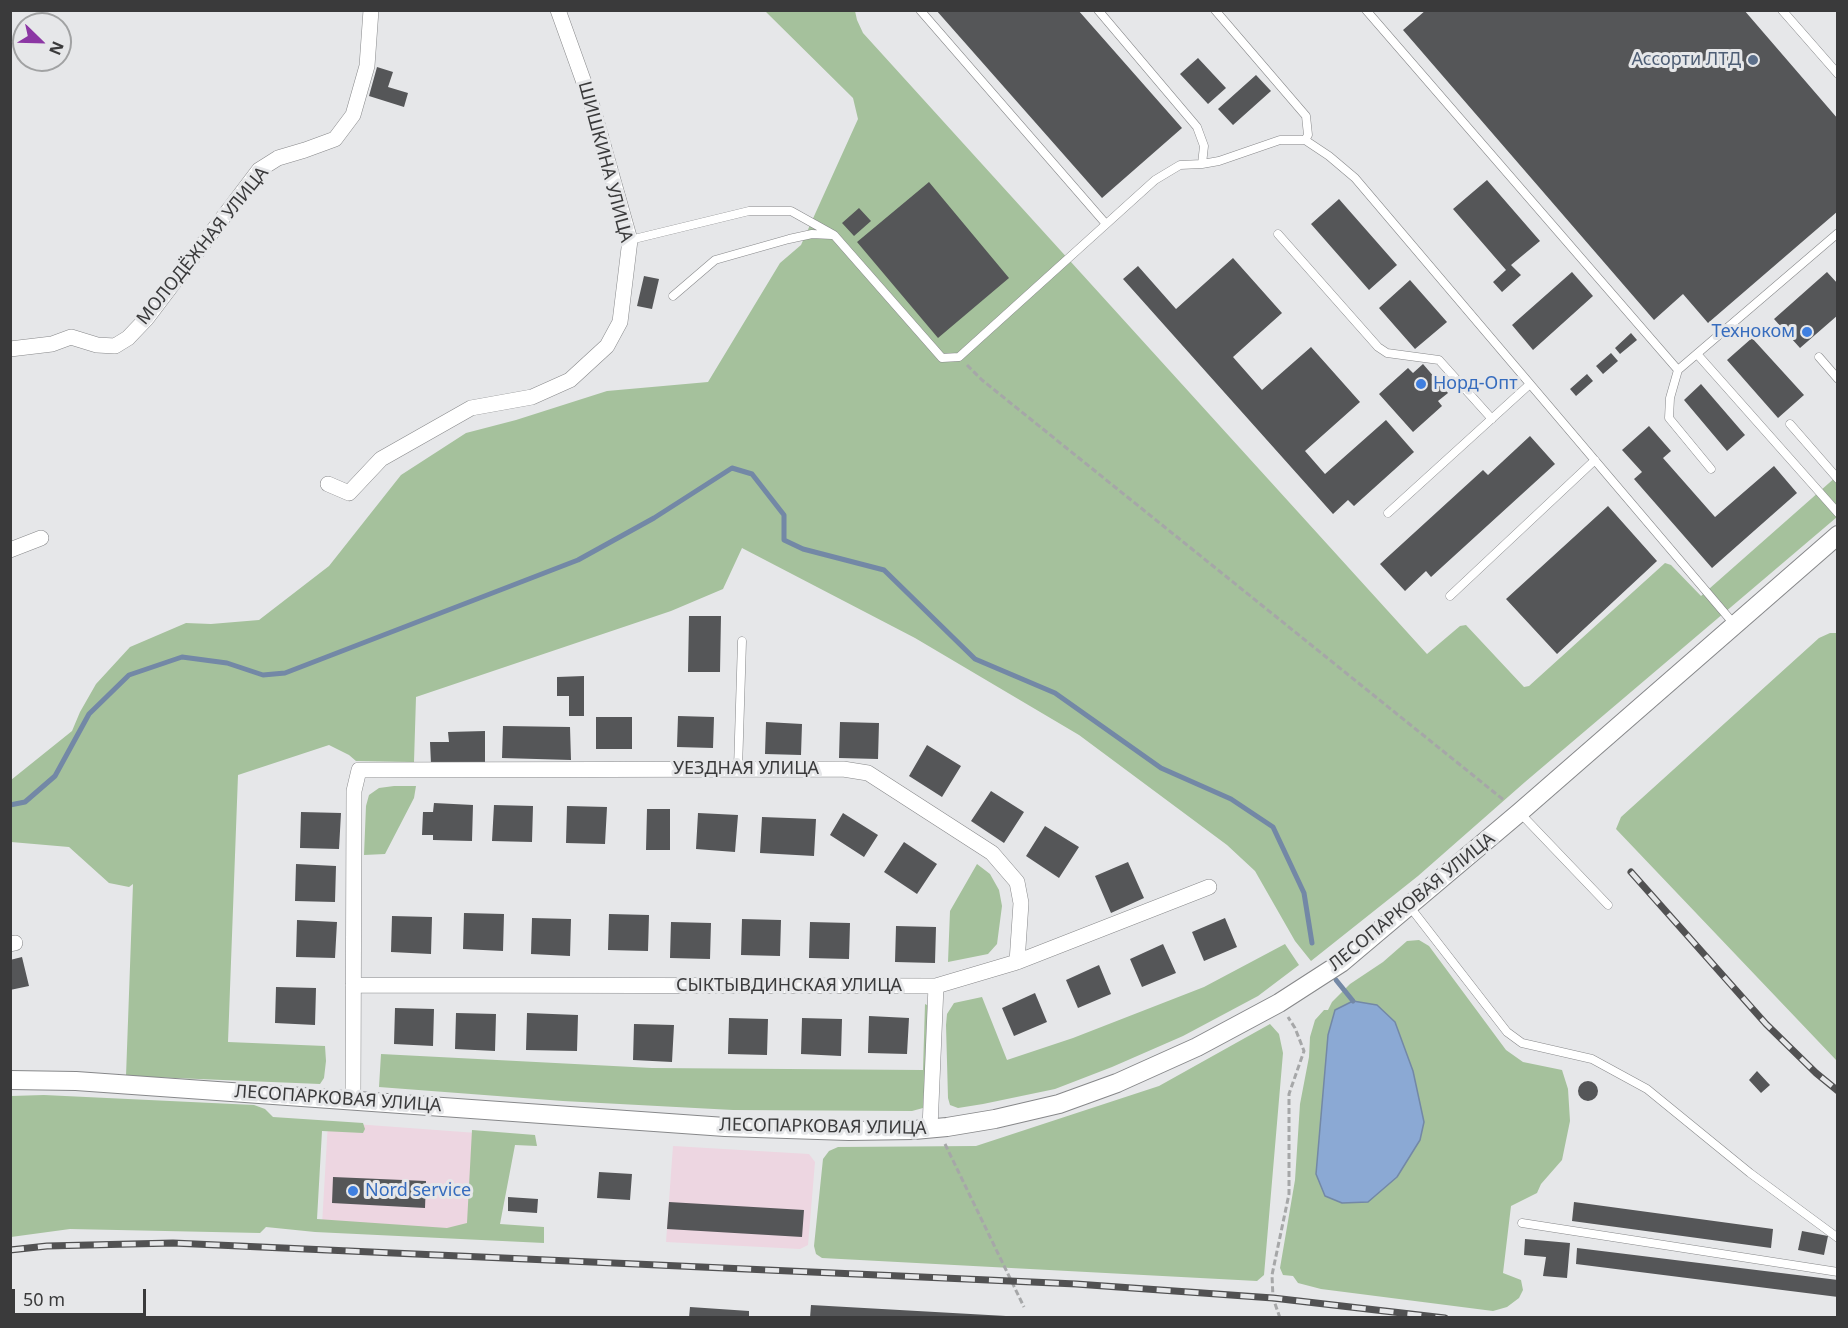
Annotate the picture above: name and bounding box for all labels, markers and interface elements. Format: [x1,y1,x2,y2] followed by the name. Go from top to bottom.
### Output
[12,12,72,72] north arrow
[44,38,69,59] text: N
[1631,49,1741,71] place label: Ассорти ЛТД
[1746,53,1760,67] marker: Ассорти ЛТД
[573,79,637,245] street label: ШИШКИНА УЛИЦА
[133,163,273,329] street label: МОЛОДЁЖНАЯ УЛИЦА
[1711,321,1795,343] place label: Техноком
[1800,325,1814,339] marker: Техноком
[1433,373,1518,395] place label: Норд-Опт
[1414,377,1428,391] marker: Норд-Опт
[673,758,819,780] street label: УЕЗДНАЯ УЛИЦА
[1325,828,1499,976] street label: ЛЕСОПАРКОВАЯ УЛИЦА
[676,975,902,997] street label: СЫКТЫВДИНСКАЯ УЛИЦА
[234,1081,442,1117] street label: ЛЕСОПАРКОВАЯ УЛИЦА
[719,1114,927,1140] street label: ЛЕСОПАРКОВАЯ УЛИЦА
[365,1180,471,1202] place label: Nord service
[346,1184,360,1198] marker: Nord service
[15,1277,148,1315] scale bar
[23,1287,65,1311] text: 50 m

